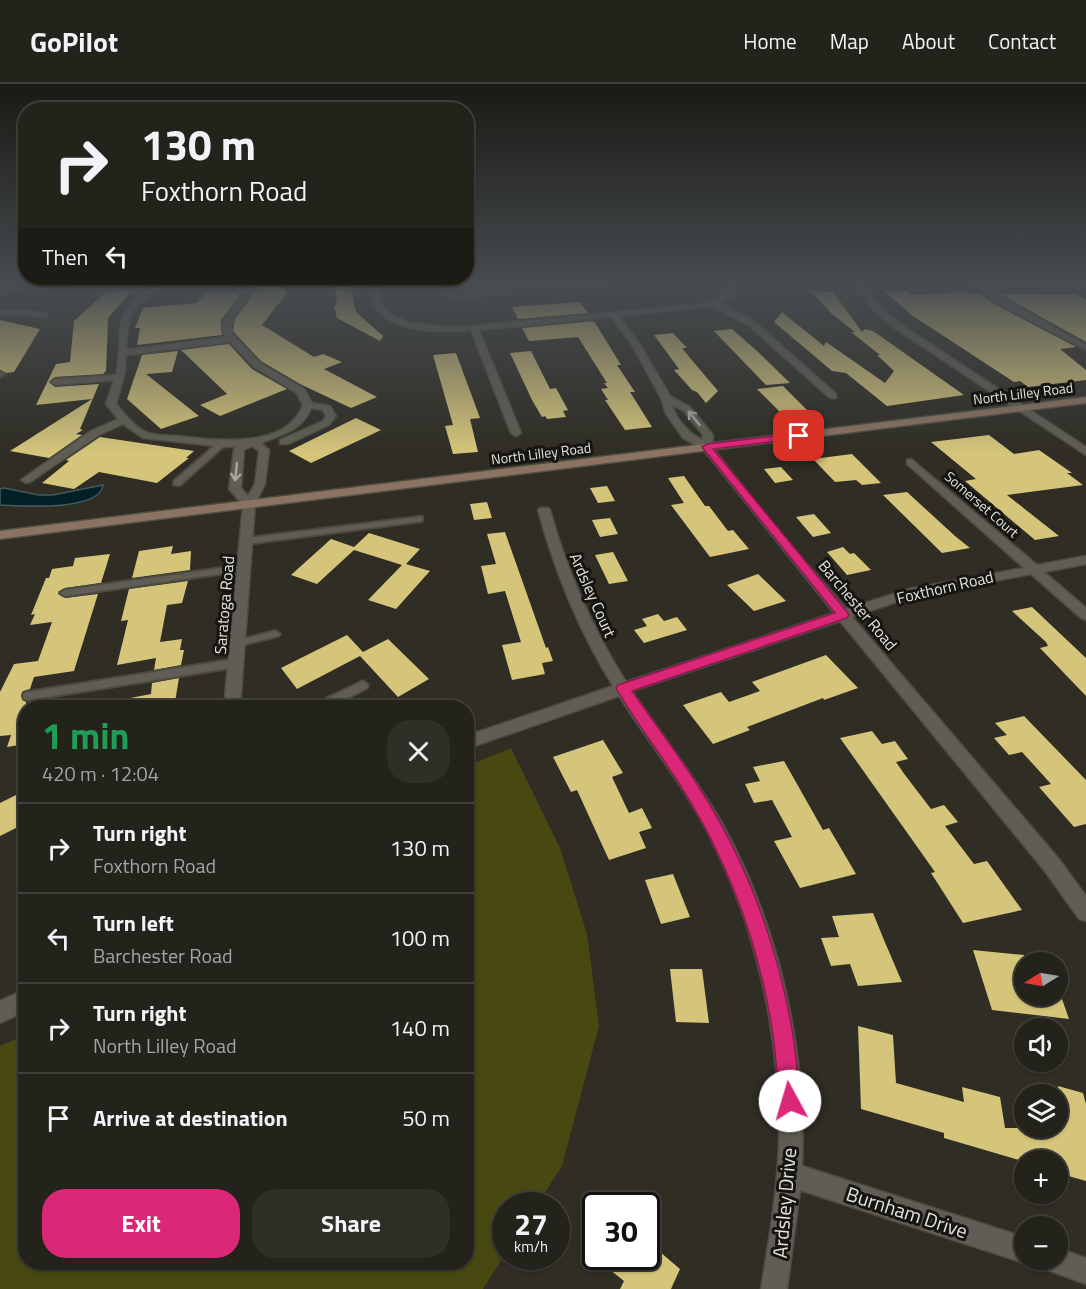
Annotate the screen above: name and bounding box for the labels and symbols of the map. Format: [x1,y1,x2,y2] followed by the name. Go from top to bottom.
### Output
[972,376,1074,410] street label: North Lilley Road
[687,410,700,426] one-way arrow
[773,410,824,461] pin
[490,436,592,470] street label: North Lilley Road
[230,462,241,482] one-way arrow
[940,466,1024,542] street label: Somerset Court
[564,549,622,641] street label: Ardsley Court
[813,554,903,656] street label: Barchester Road
[208,555,240,655] street label: Saratoga Road
[894,564,996,610] street label: Foxthorn Road
[1014,952,1068,1006] north arrow
[758,1069,822,1133] position arrow
[764,1146,804,1260] street label: Ardsley Drive
[842,1178,972,1246] street label: Burnham Drive
[582,1192,660,1270] speed limit sign: 30

